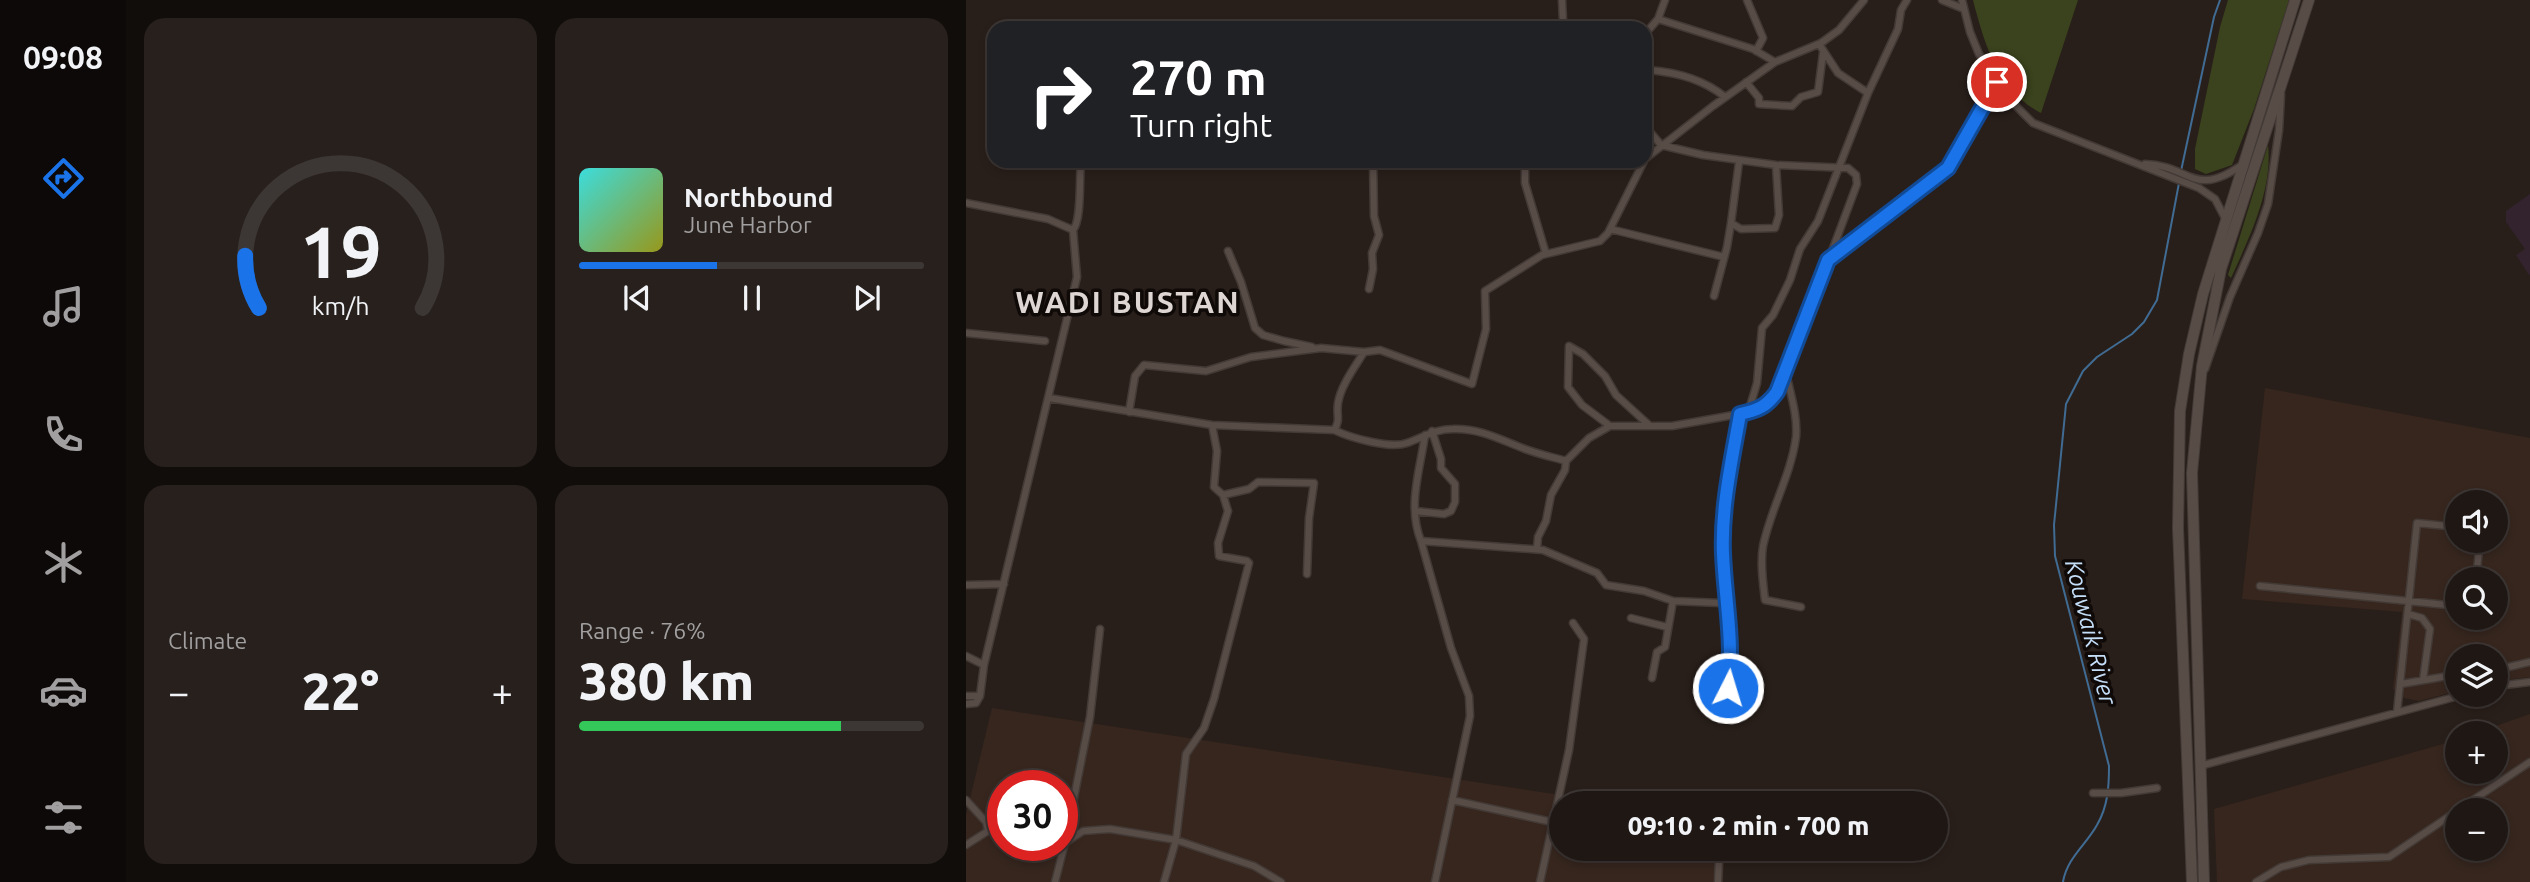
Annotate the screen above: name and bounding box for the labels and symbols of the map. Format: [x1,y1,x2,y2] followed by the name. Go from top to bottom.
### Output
[1967,52,2027,112] pin
[1015,285,1241,319] district label: WADI BUSTAN
[2060,557,2122,708] water label: Kouwaik River
[1691,651,1765,725] position arrow
[987,770,1078,861] speed limit sign: 30

